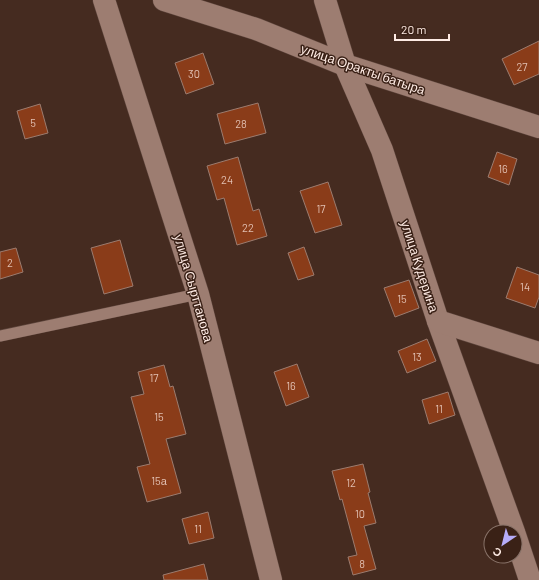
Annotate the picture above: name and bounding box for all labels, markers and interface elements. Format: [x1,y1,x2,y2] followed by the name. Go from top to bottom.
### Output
[395,16,449,42] scale bar
[401,22,427,36] text: 20 m
[299,40,428,98] street label: улица Оракты батыра
[516,60,528,73] house number: 27
[188,67,200,80] house number: 30
[30,116,36,129] house number: 5
[235,117,247,130] house number: 28
[498,162,508,175] house number: 16
[221,173,233,186] house number: 24
[316,202,326,215] house number: 17
[398,218,443,315] street label: улица Кудерина
[242,221,254,234] house number: 22
[171,232,217,344] street label: улица Сырттанова
[7,256,13,269] house number: 2
[520,280,530,293] house number: 14
[397,292,407,305] house number: 15
[412,350,422,363] house number: 13
[149,371,159,384] house number: 17
[286,379,296,392] house number: 16
[435,402,443,415] house number: 11
[154,410,164,423] house number: 15
[151,474,168,487] house number: 15а
[346,476,356,489] house number: 12
[355,507,365,520] house number: 10
[194,522,202,535] house number: 11
[483,524,523,564] north arrow
[490,545,504,560] text: С
[359,557,365,570] house number: 8

